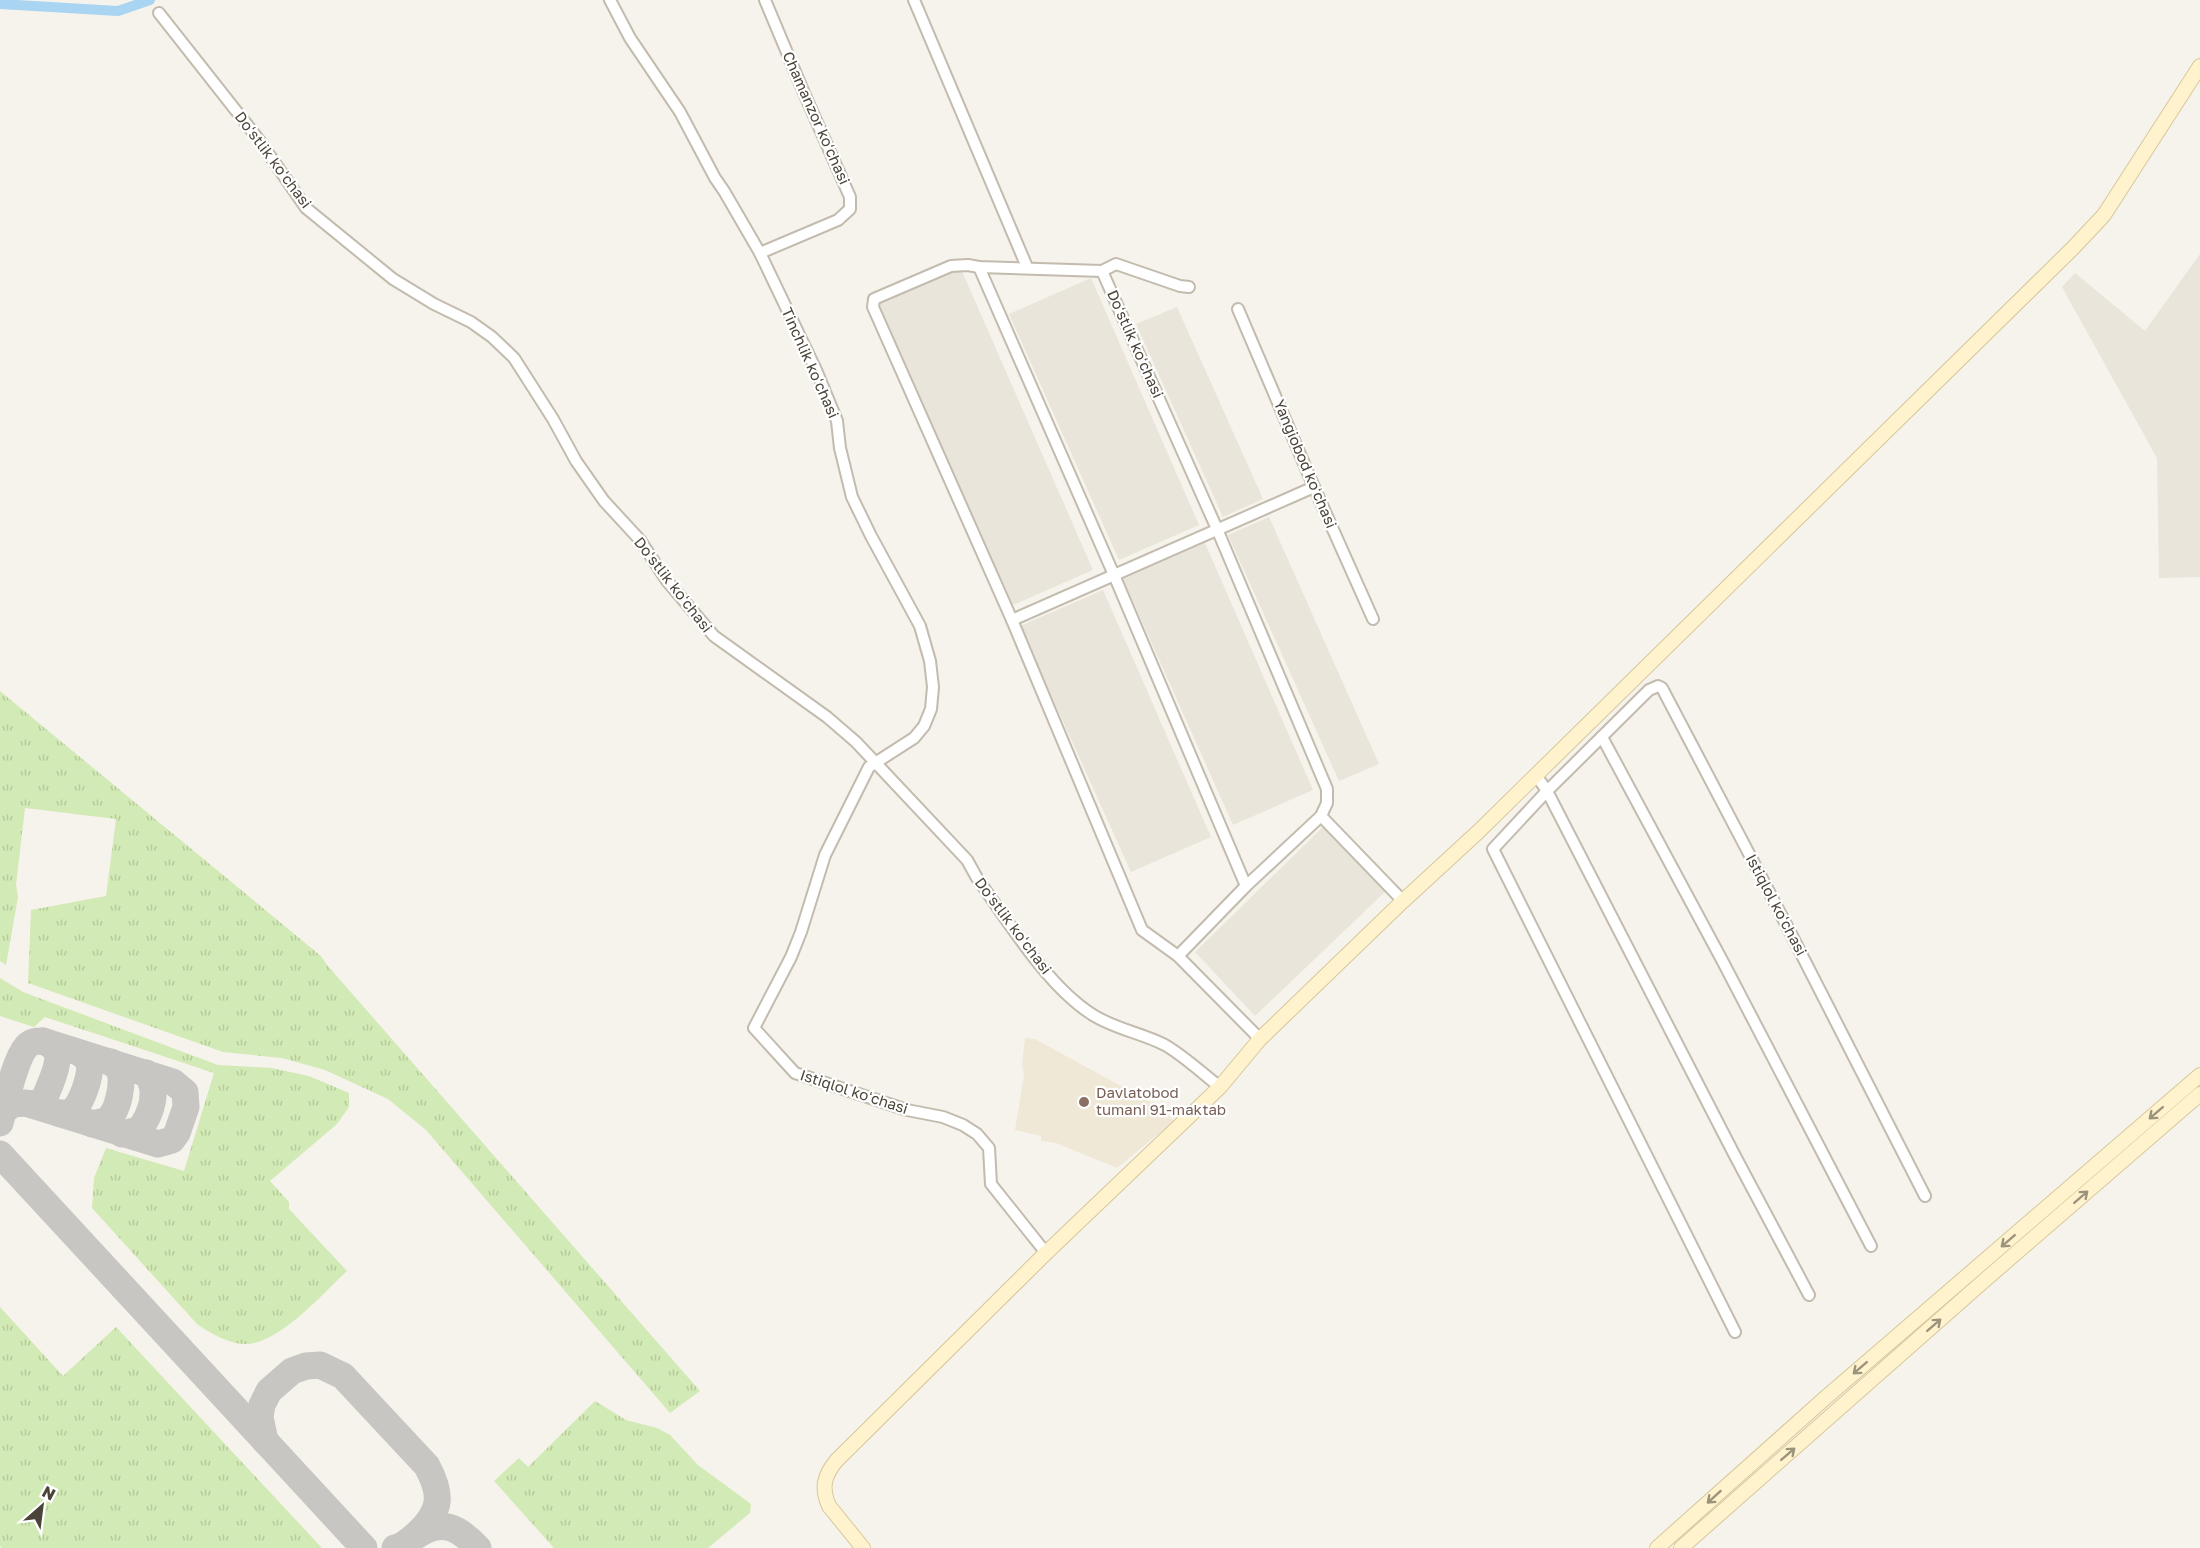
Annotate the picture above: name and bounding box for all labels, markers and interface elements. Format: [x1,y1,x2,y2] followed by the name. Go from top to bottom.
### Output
[780,48,854,187] street label: Chamanzor koʻchasi
[232,108,316,211] street label: Doʻstlik koʻchasi
[1104,287,1168,400] street label: Doʻstlik koʻchasi
[778,304,843,421] street label: Tinchlik koʻchasi
[1271,397,1341,531] street label: Yangiobod koʻchasi
[631,533,717,636] street label: Doʻstlik koʻchasi
[1743,851,1811,958] street label: Istiqlol koʻchasi
[972,874,1056,977] street label: Doʻstlik koʻchasi
[798,1065,911,1117] street label: Istiqlol koʻchasi
[1096,1083,1226,1118] place label: Davlatobod tumani 91-maktab
[1077,1095,1091,1109] marker: Davlatobod tumani 91-maktab
[2148,1107,2164,1120] one-way arrow
[2073,1190,2088,1204] one-way arrow
[2001,1234,2016,1248] one-way arrow
[1926,1318,1941,1332] one-way arrow
[1853,1361,1868,1375] one-way arrow
[1780,1447,1795,1461] one-way arrow
[12,1476,72,1536] north arrow
[39,1481,59,1504] text: N
[1707,1490,1722,1504] one-way arrow

